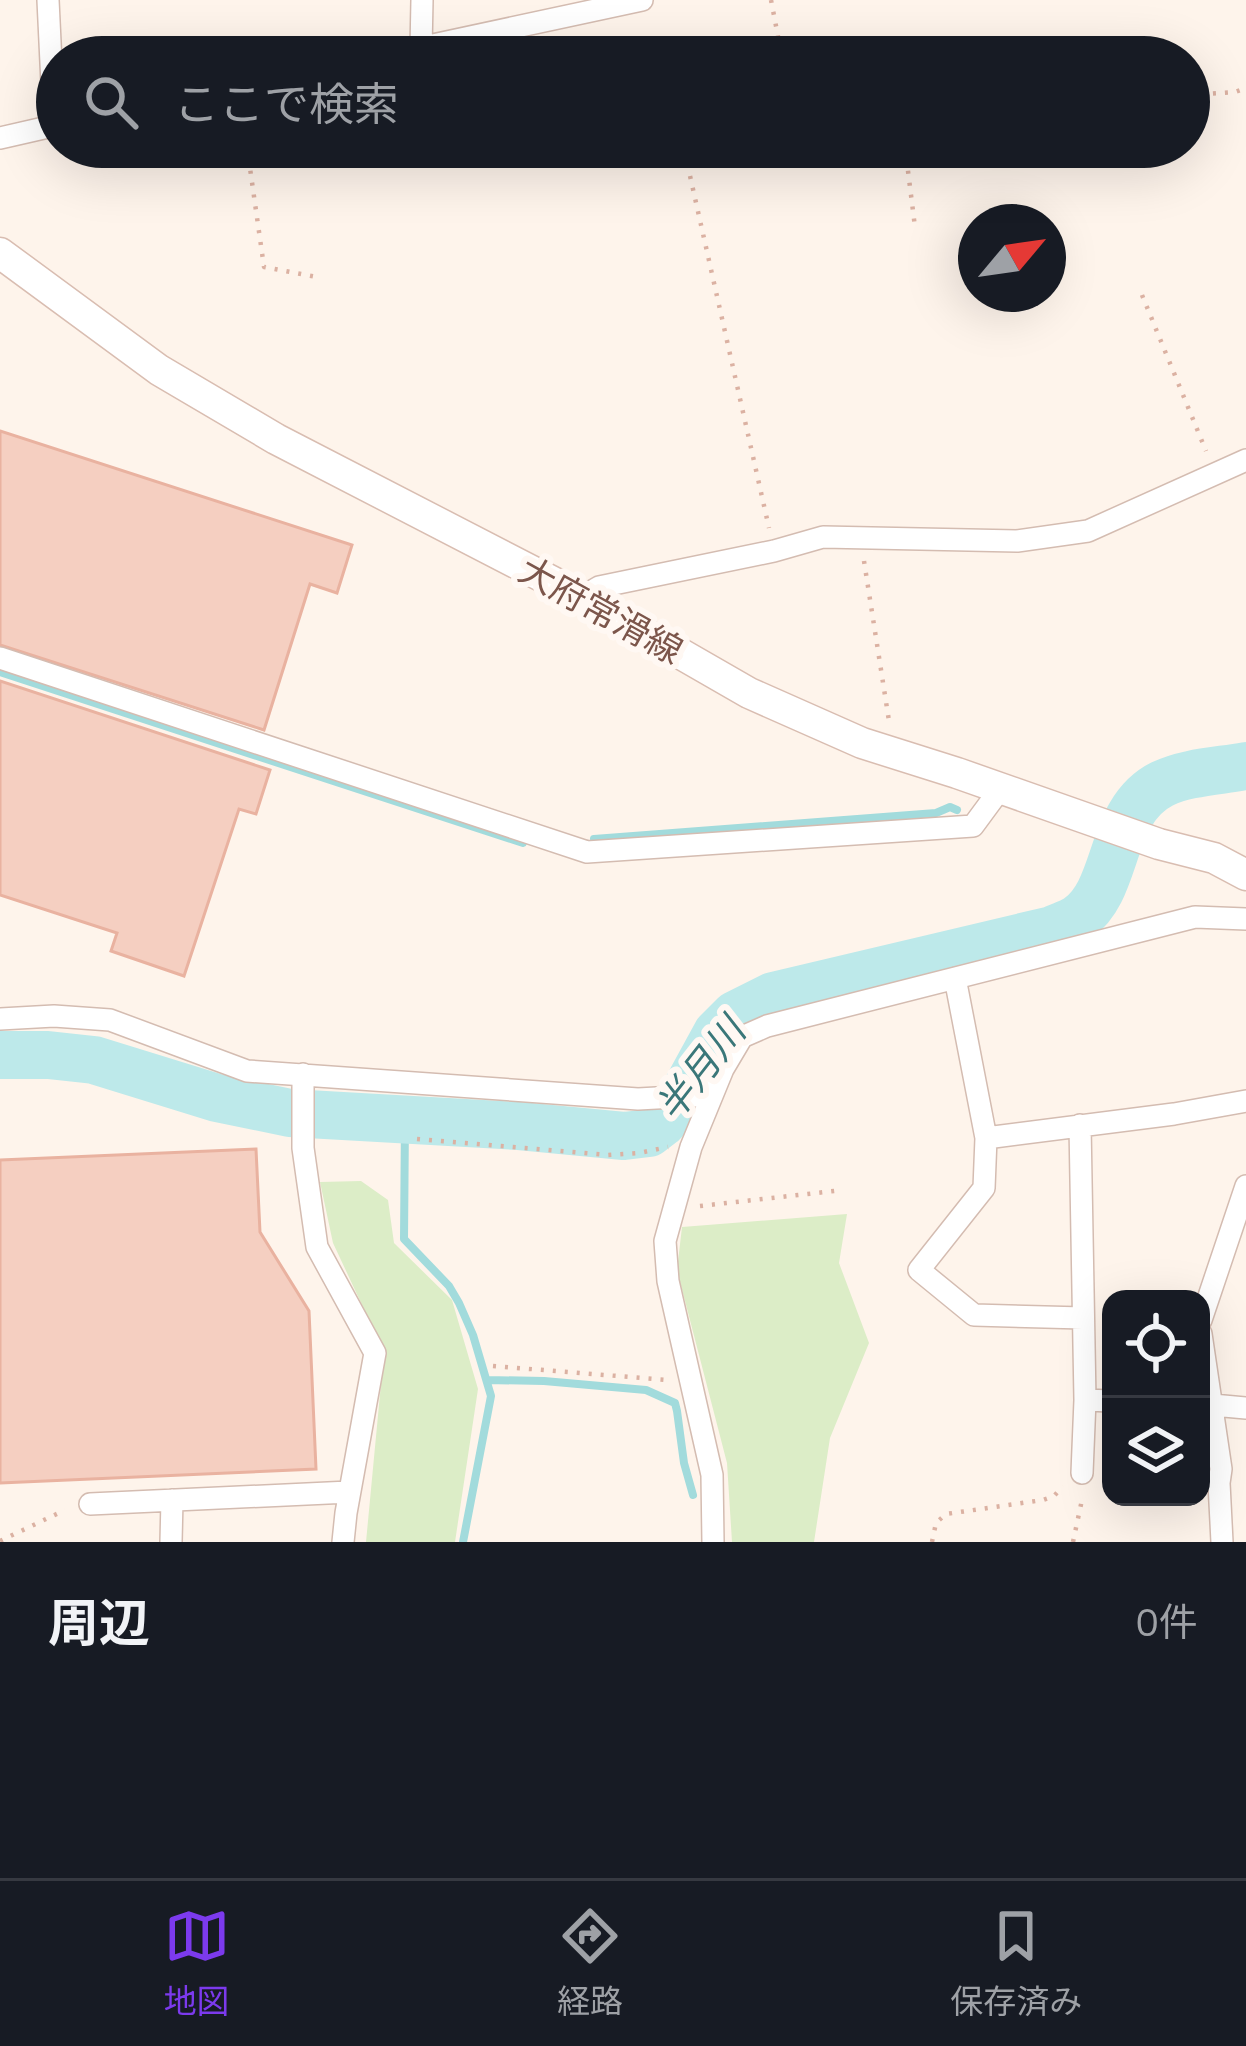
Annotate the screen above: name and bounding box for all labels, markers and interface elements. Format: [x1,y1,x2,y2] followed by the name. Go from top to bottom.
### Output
[36,36,1210,168] search box
[78,69,144,135] icon: search
[174,75,399,136] text: ここで検索
[958,204,1066,312] north arrow
[510,546,691,676] street label: 大府常滑線
[644,1004,761,1132] water label: 半月川
[1102,1290,1210,1506] map controls
[1102,1290,1210,1398] button: locate
[1102,1398,1210,1506] button: layers
[48,1589,150,1659] text: 周辺
[1136,1597,1198,1650] text: 0件
[164,1903,230,2025] tab: 地図
[557,1903,623,2025] tab: 経路
[950,1903,1082,2025] tab: 保存済み

